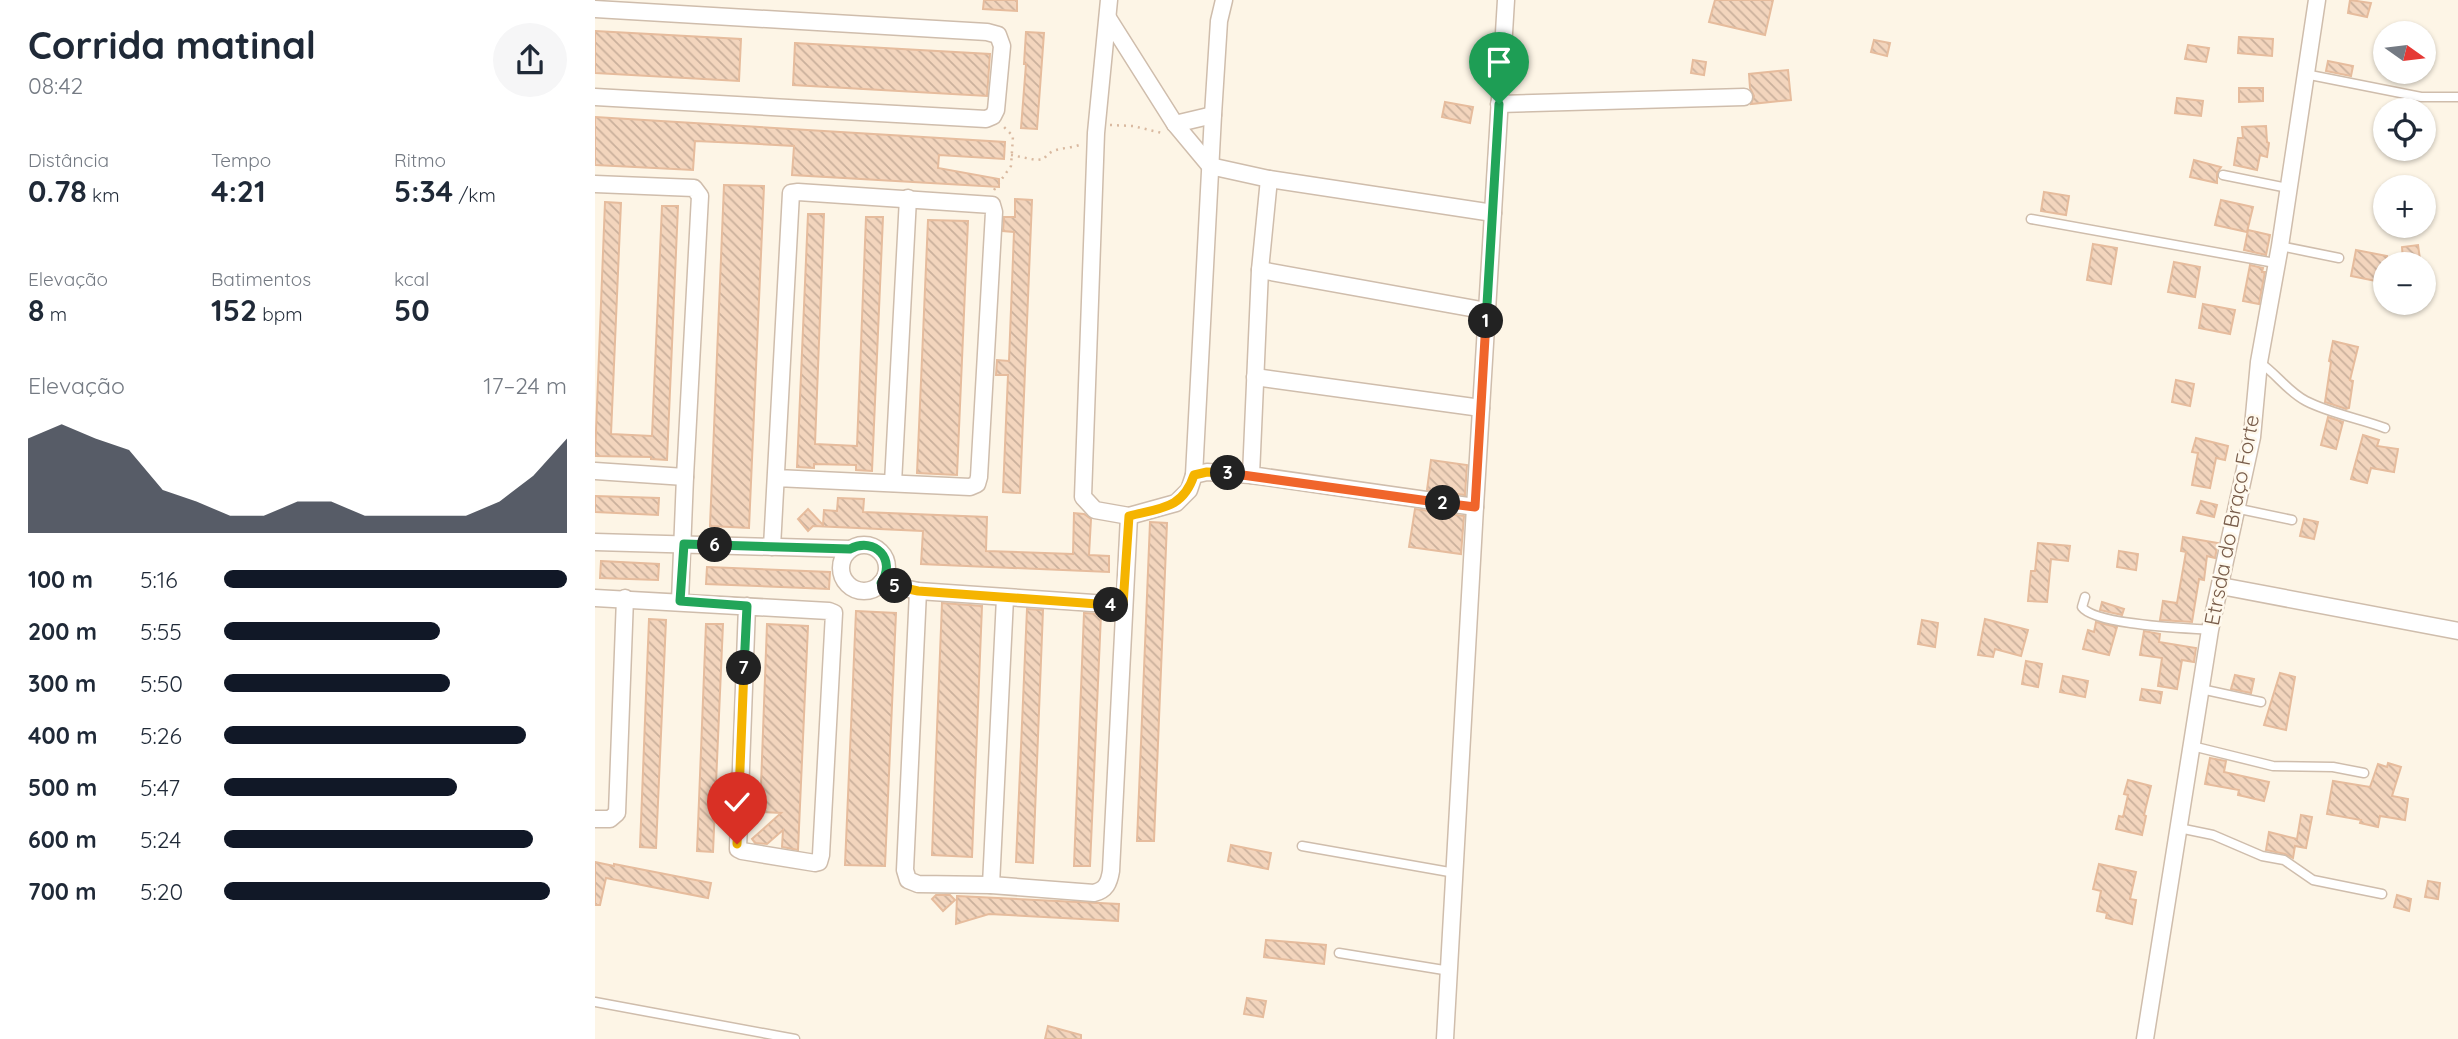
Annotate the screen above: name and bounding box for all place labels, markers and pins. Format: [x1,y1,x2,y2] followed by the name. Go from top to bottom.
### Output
[1469,32,1529,104] pin
[1469,304,1503,338] pin: 1
[1211,456,1245,490] pin: 3
[1425,486,1461,520] pin: 2
[697,528,733,562] pin: 6
[877,568,913,604] pin: 5
[1093,588,1129,622] pin: 4
[727,650,761,686] pin: 7
[707,772,767,844] pin

